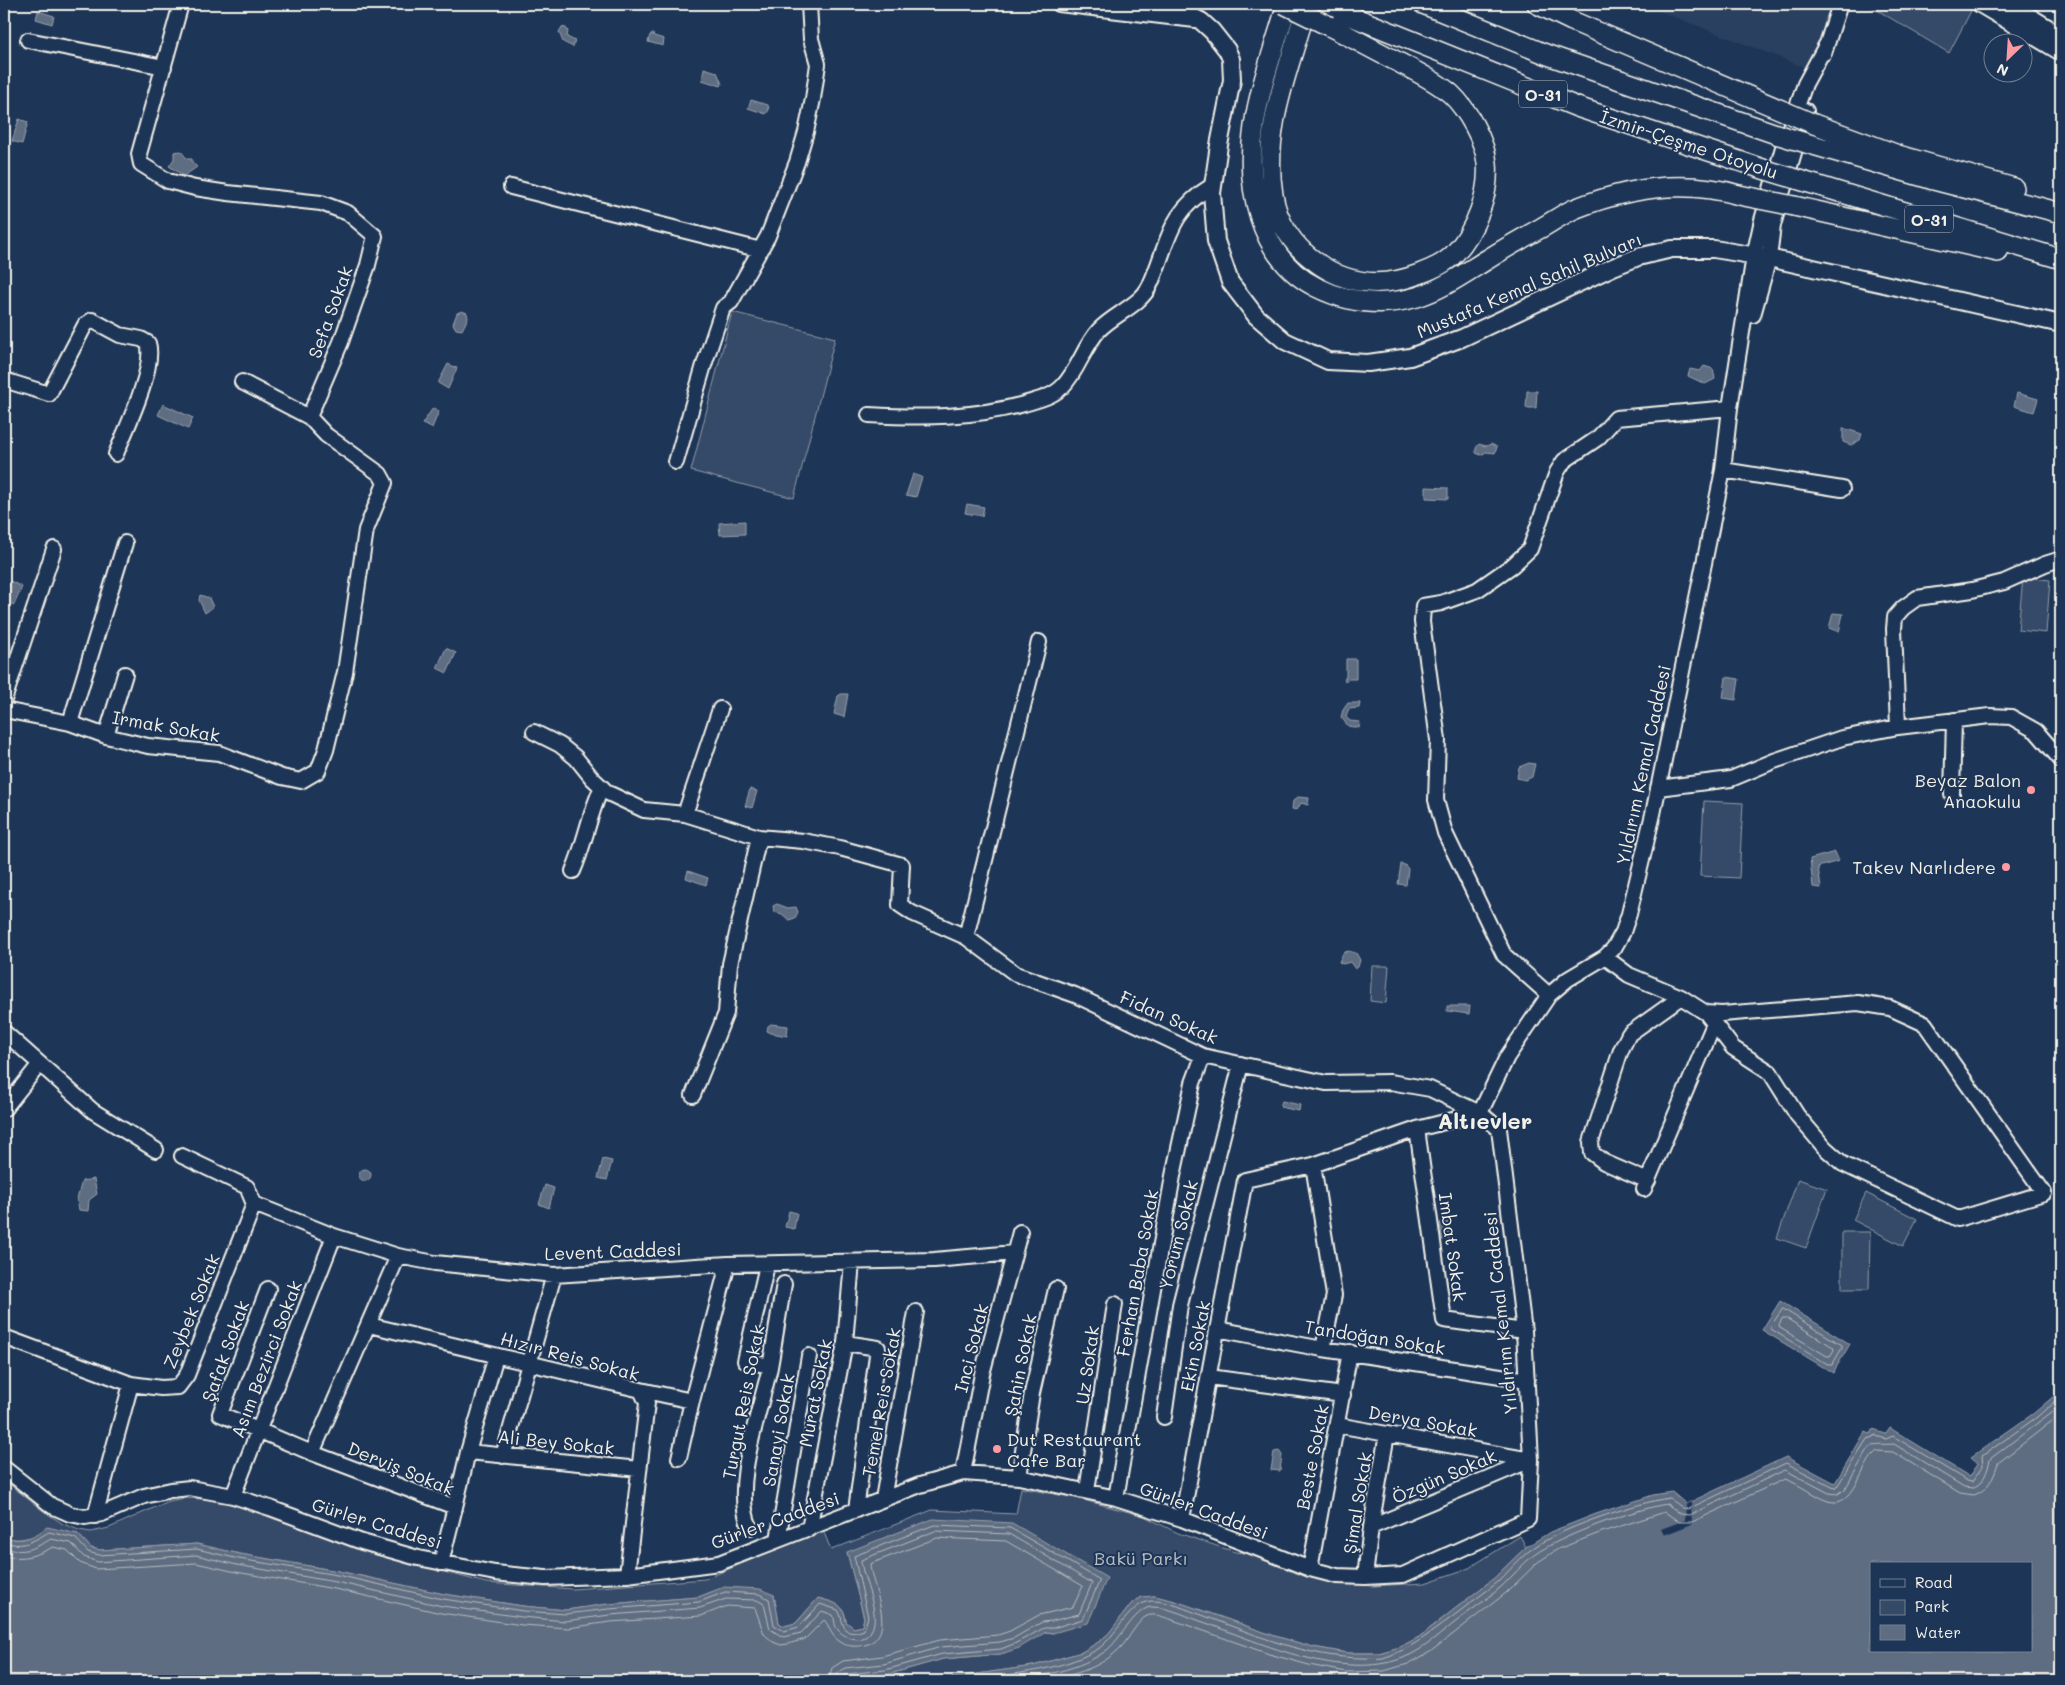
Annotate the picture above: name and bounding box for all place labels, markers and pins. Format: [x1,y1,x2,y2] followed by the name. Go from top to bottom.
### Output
[1915,768,2021,813] place label: Beyaz Balon Anaokulu
[2025,784,2037,796] marker: Beyaz Balon Anaokulu
[1852,855,1996,879] place label: Takev Narlıdere
[2000,861,2012,873] marker: Takev Narlıdere
[1007,1427,1141,1472] place label: Dut Restaurant Cafe Bar
[991,1443,1003,1455] marker: Dut Restaurant Cafe Bar

